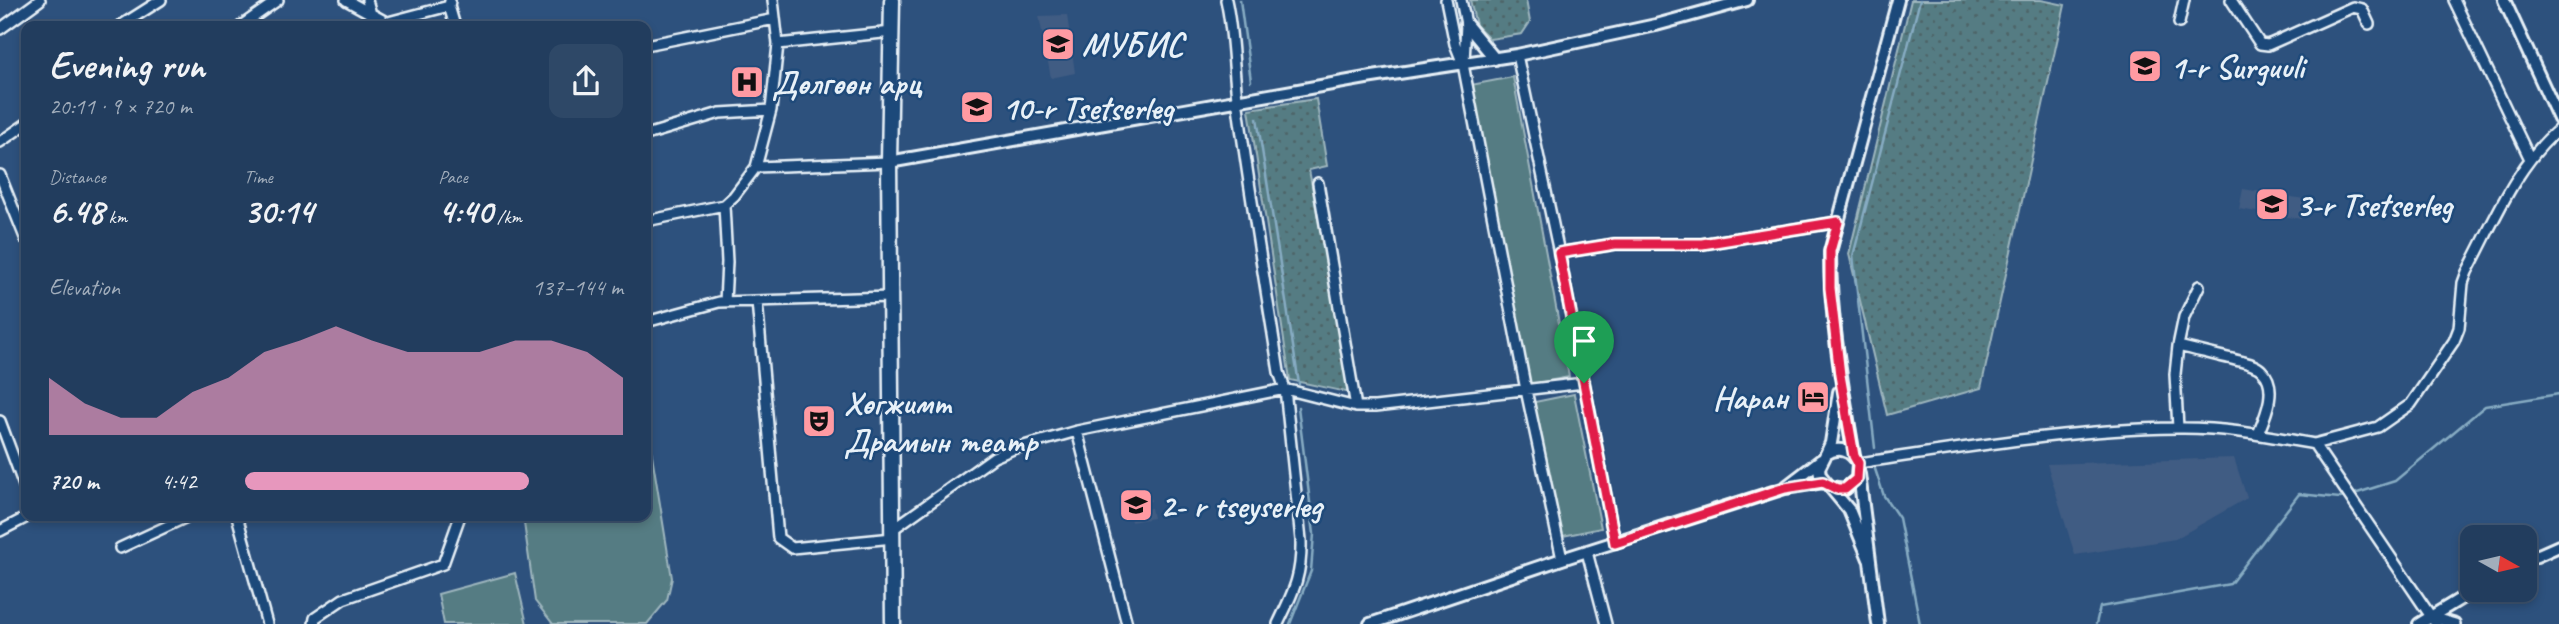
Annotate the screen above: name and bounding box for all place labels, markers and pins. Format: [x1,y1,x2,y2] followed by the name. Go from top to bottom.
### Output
[1082,24,1187,66] place label: МУБИС
[1039,25,1077,63] school or university icon: МУБИС
[2170,46,2309,88] place label: 1-r Surguuli
[2126,47,2164,85] school or university icon: 1-r Surguuli
[772,62,923,104] place label: Дөлгөөн арц
[728,63,766,101] hospital icon: Дөлгөөн арц
[1002,87,1176,129] place label: 10-r Tsetserleg
[958,88,996,126] school or university icon: 10-r Tsetserleg
[2296,184,2455,226] place label: 3-r Tsetserleg
[2253,185,2291,223] school or university icon: 3-r Tsetserleg
[1554,311,1614,383] pin
[1713,377,1790,419] place label: Наран
[1794,378,1832,416] hotel icon: Наран
[844,382,1040,462] place label: Хөгжимт Драмын театр
[800,402,838,440] theatre icon: Хөгжимт Драмын театр
[1160,485,1325,527] place label: 2- r tseyserleg
[1117,486,1155,524] school or university icon: 2- r tseyserleg

